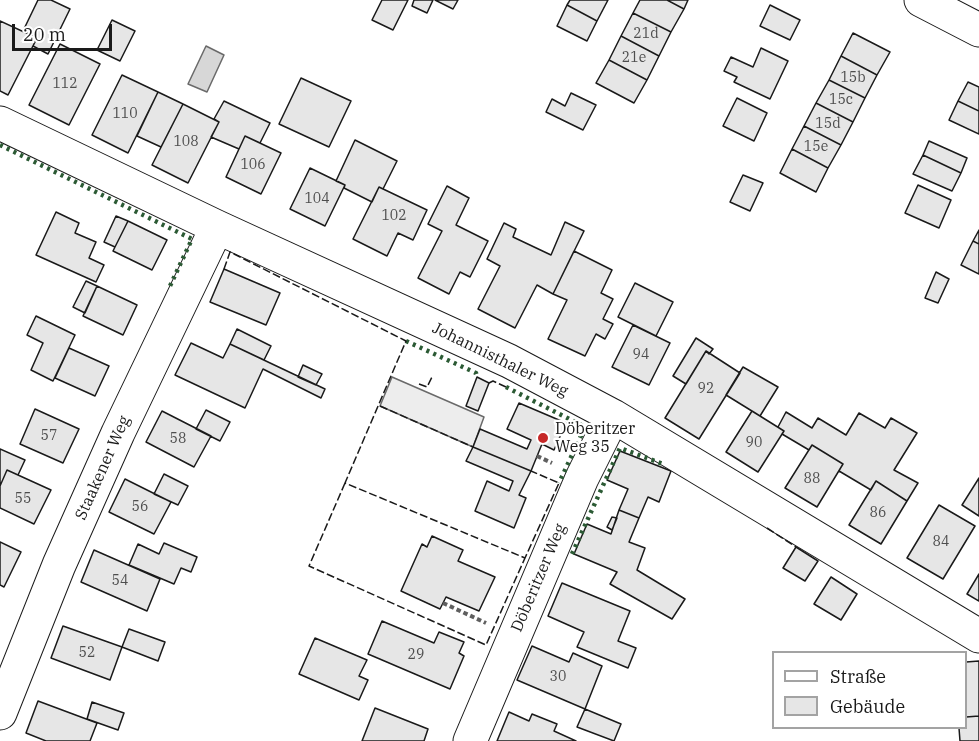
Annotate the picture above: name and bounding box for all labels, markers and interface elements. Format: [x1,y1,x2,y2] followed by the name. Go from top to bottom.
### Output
[15,12,116,50] scale bar
[23,23,66,46] text: 20 m
[633,26,659,42] house number: 21d
[622,50,646,66] house number: 21e
[840,70,866,86] house number: 15b
[52,76,78,92] house number: 112
[829,92,853,108] house number: 15c
[112,106,138,122] house number: 110
[815,116,841,132] house number: 15d
[173,134,199,150] house number: 108
[804,139,828,155] house number: 15e
[240,157,266,173] house number: 106
[304,191,330,207] house number: 104
[381,208,407,224] house number: 102
[429,319,571,401] street label: Johannisthaler Weg
[633,347,649,363] house number: 94
[698,381,714,397] house number: 92
[71,413,135,523] street label: Staakener Weg
[555,419,635,457] place label: Döberitzer Weg 35
[41,428,57,444] house number: 57
[170,431,186,447] house number: 58
[536,431,550,445] marker: Döberitzer Weg 35
[746,435,762,451] house number: 90
[804,471,820,487] house number: 88
[15,491,31,507] house number: 55
[132,499,148,515] house number: 56
[870,505,886,521] house number: 86
[508,521,570,635] street label: Döberitzer Weg
[933,534,949,550] house number: 84
[112,573,128,589] house number: 54
[79,645,95,661] house number: 52
[408,647,424,663] house number: 29
[772,651,967,729] legend
[830,665,886,688] text: Straße
[550,669,566,685] house number: 30
[830,695,905,718] text: Gebäude

